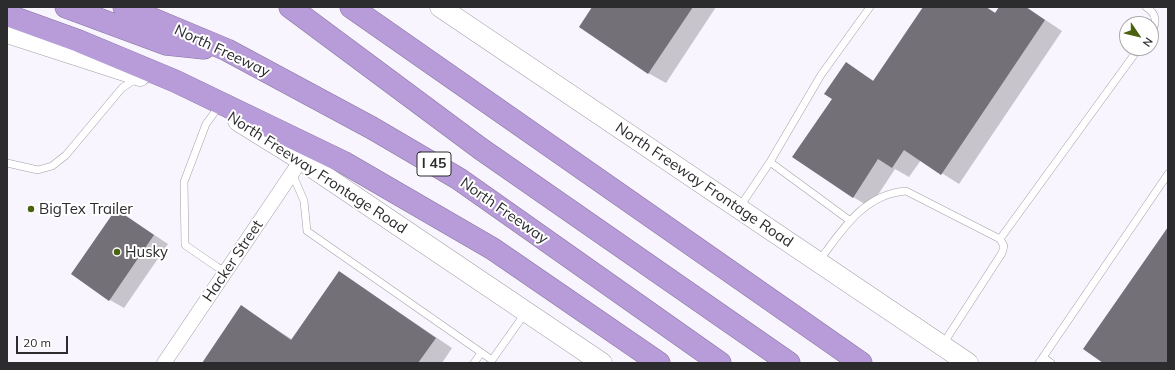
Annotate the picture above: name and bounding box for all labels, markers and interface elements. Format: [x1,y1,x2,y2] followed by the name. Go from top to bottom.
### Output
[1119,16,1159,56] north arrow
[171,21,273,81] street label: North Freeway
[1140,35,1156,50] text: N
[224,108,410,238] street label: North Freeway Frontage Road
[612,119,796,251] street label: North Freeway Frontage Road
[417,152,451,176] road number: I 45
[457,174,551,248] street label: North Freeway
[39,200,133,218] place label: BigTex Trailer
[26,204,36,214] marker: BigTex Trailer
[199,217,267,305] street label: Hacker Street
[125,243,168,261] place label: Husky
[112,247,122,257] marker: Husky
[18,328,70,354] scale bar
[23,335,51,350] text: 20 m

